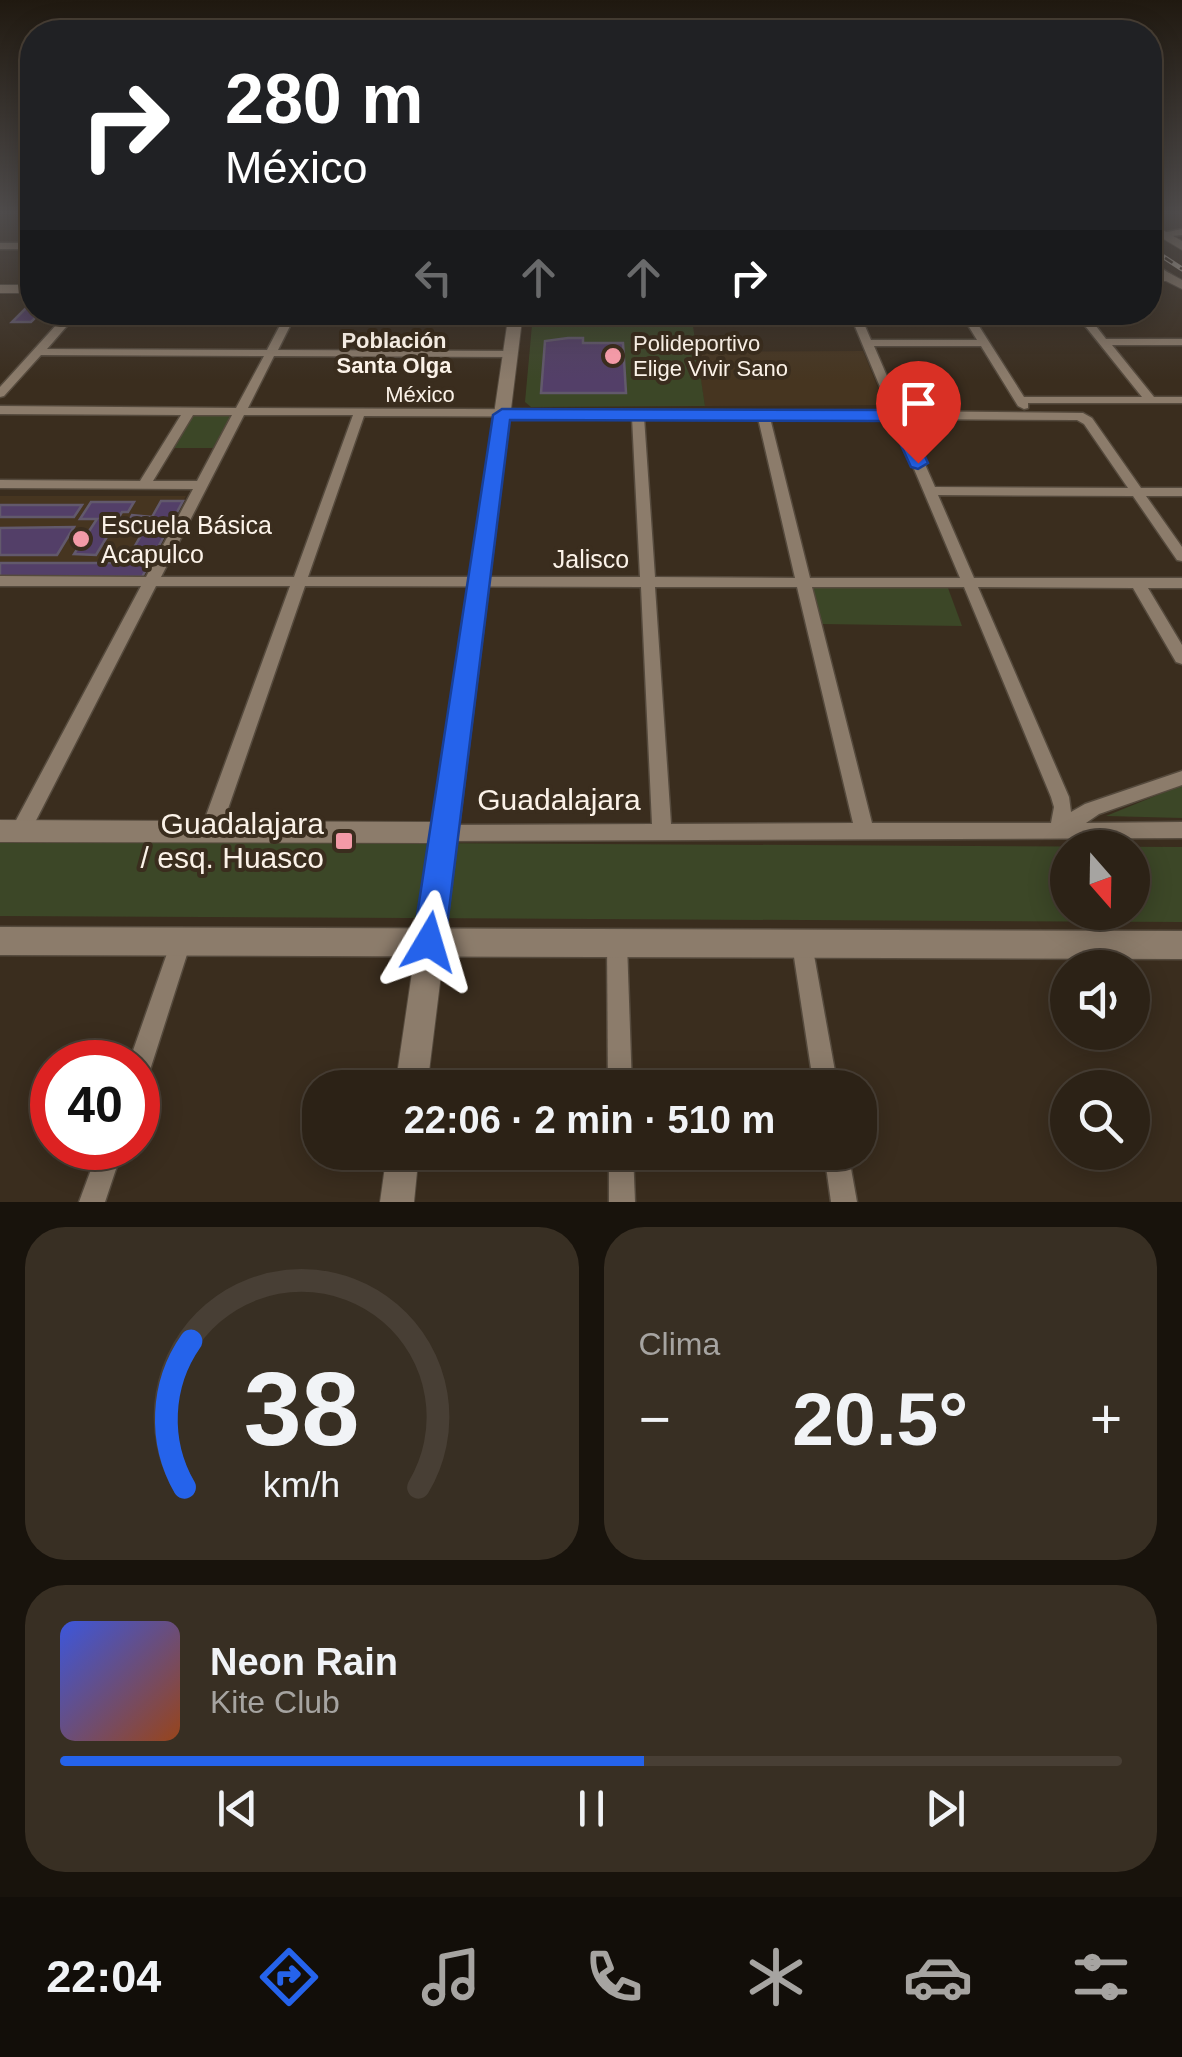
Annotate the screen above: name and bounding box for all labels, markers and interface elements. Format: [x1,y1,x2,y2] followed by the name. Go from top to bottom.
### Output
[60,60,190,190] icon: right
[225,60,423,138] text: 280 m
[225,142,368,193] text: México
[406,250,461,305] icon: left
[511,250,566,305] icon: ahead
[616,250,671,305] icon: ahead
[721,250,776,305] icon: right
[337,328,452,378] district label: Población Santa Olga
[633,331,788,381] place label: Polideportivo Elige Vivir Sano
[602,345,624,367] marker: Polideportivo Elige Vivir Sano
[876,361,961,464] pin
[891,376,946,431] icon: arrive
[385,382,455,407] street label: México
[101,511,272,568] place label: Escuela Básica Acapulco
[70,528,92,550] marker: Escuela Básica Acapulco
[553,545,629,573] street label: Jalisco
[477,783,641,816] street label: Guadalajara
[141,807,324,874] place label: Guadalajara / esq. Huasco
[333,830,355,852] marker: Guadalajara / esq. Huasco
[1050,830,1150,930] north arrow
[1050,830,1150,1170] map controls
[377,890,481,994] position arrow
[1050,950,1150,1050] button: sound
[30,1040,160,1170] speed limit sign: 40
[1050,1070,1150,1170] button: search
[404,1099,775,1141] text: 22:06 · 2 min · 510 m
[639,1326,720,1362] text: Clima
[244,1351,360,1467] text: 38
[792,1377,968,1461] text: 20.5°
[639,1388,671,1450] text: −
[1090,1388,1122,1450] text: +
[263,1465,340,1505] text: km/h
[210,1641,398,1683] text: Neon Rain
[210,1684,340,1720] text: Kite Club
[210,1781,265,1836] icon: previous
[564,1781,619,1836] icon: pause
[918,1781,973,1836] icon: next
[254,1942,324,2012] icon: directions
[416,1942,486,2012] icon: music
[579,1942,649,2012] icon: phone
[741,1942,811,2012] icon: climate
[903,1942,973,2012] icon: car
[1066,1942,1136,2012] icon: filters
[46,1951,161,2002] text: 22:04

